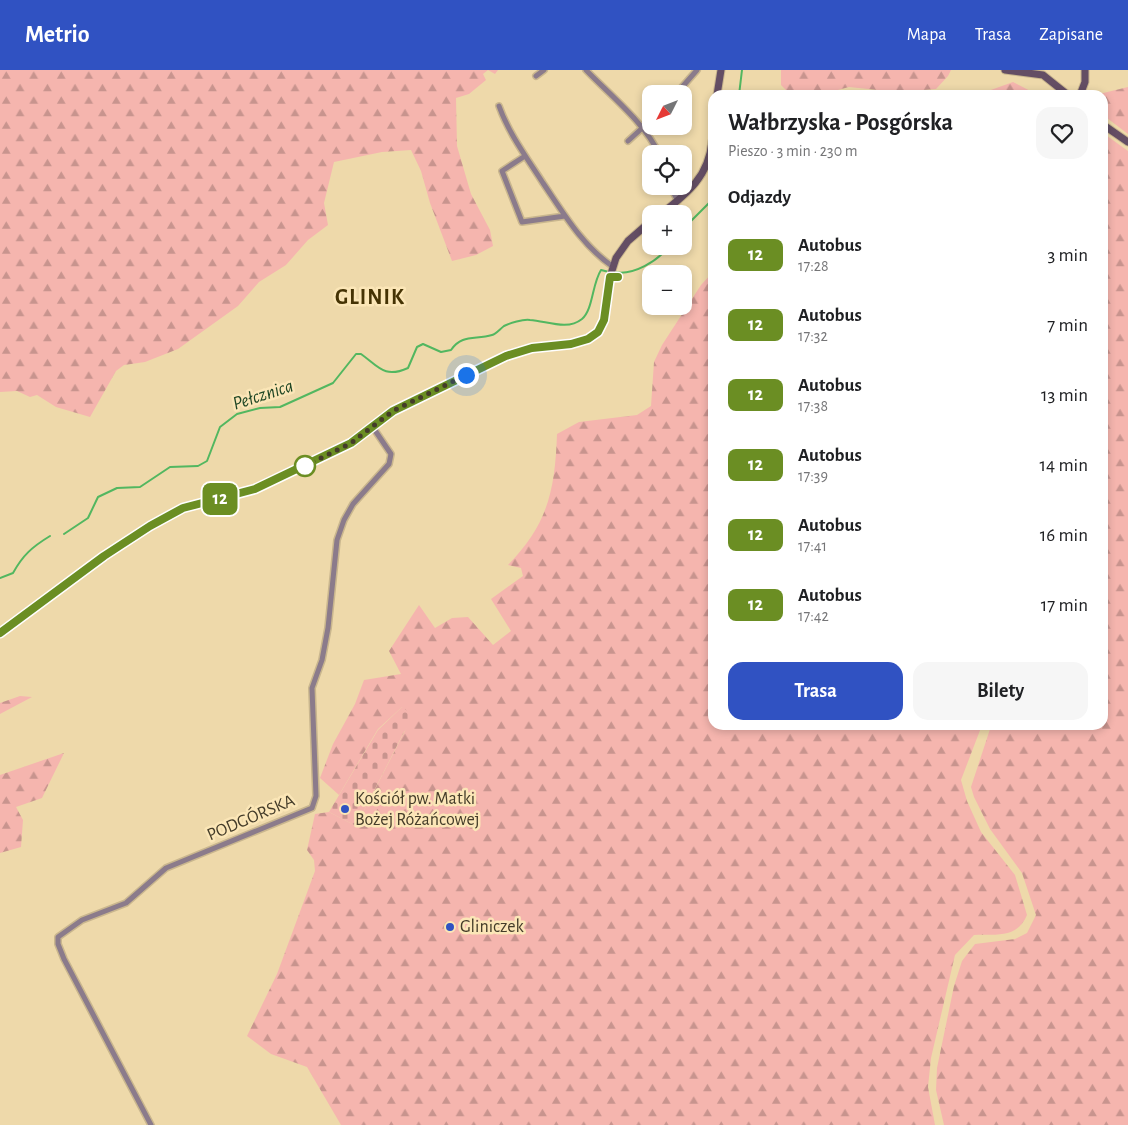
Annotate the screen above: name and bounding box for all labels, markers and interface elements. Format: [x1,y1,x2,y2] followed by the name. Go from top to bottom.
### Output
[25,23,90,47] text: Metrio
[907,26,947,44] text: Mapa
[975,26,1011,44] text: Trasa
[1039,26,1103,44] text: Zapisane
[642,85,692,135] north arrow
[642,85,692,315] map controls
[1036,107,1088,159] button: heart
[728,111,953,135] text: Wałbrzyska - Posgórska
[728,143,858,159] text: Pieszo · 3 min · 230 m
[642,145,692,195] button: locate
[728,188,791,207] text: Odjazdy
[642,205,692,255] button: +
[798,236,862,255] text: Autobus
[748,246,763,264] text: 12
[1047,246,1088,265] text: 3 min
[798,258,829,274] text: 17:28
[642,265,692,315] button: −
[335,286,405,308] district label: GLINIK
[798,306,862,325] text: Autobus
[748,316,763,334] text: 12
[1047,316,1088,335] text: 7 min
[798,328,828,344] text: 17:32
[454,363,479,388] your location
[230,376,296,414] water label: Pełcznica
[798,376,862,395] text: Autobus
[748,386,763,404] text: 12
[1041,386,1088,405] text: 13 min
[798,398,828,414] text: 17:38
[798,446,862,465] text: Autobus
[294,455,316,477] unlabelled marker
[748,456,763,474] text: 12
[1040,456,1088,475] text: 14 min
[798,468,828,484] text: 17:39
[198,483,242,515] line badge: 12
[213,490,227,508] text: 12
[798,516,862,535] text: Autobus
[748,526,763,544] text: 12
[1040,526,1088,545] text: 16 min
[798,538,827,554] text: 17:41
[798,586,862,605] text: Autobus
[748,596,763,614] text: 12
[1041,596,1088,615] text: 17 min
[798,608,829,624] text: 17:42
[728,662,903,720] button: Trasa
[913,662,1088,720] button: Bilety
[203,788,298,845] street label: PODGÓRSKA
[355,790,480,829] place label: Kościół pw. Matki Bożej Różańcowej
[339,803,351,815] marker: Kościół pw. Matki Bożej Różańcowej
[460,918,524,936] place label: Gliniczek
[444,921,456,933] marker: Gliniczek

